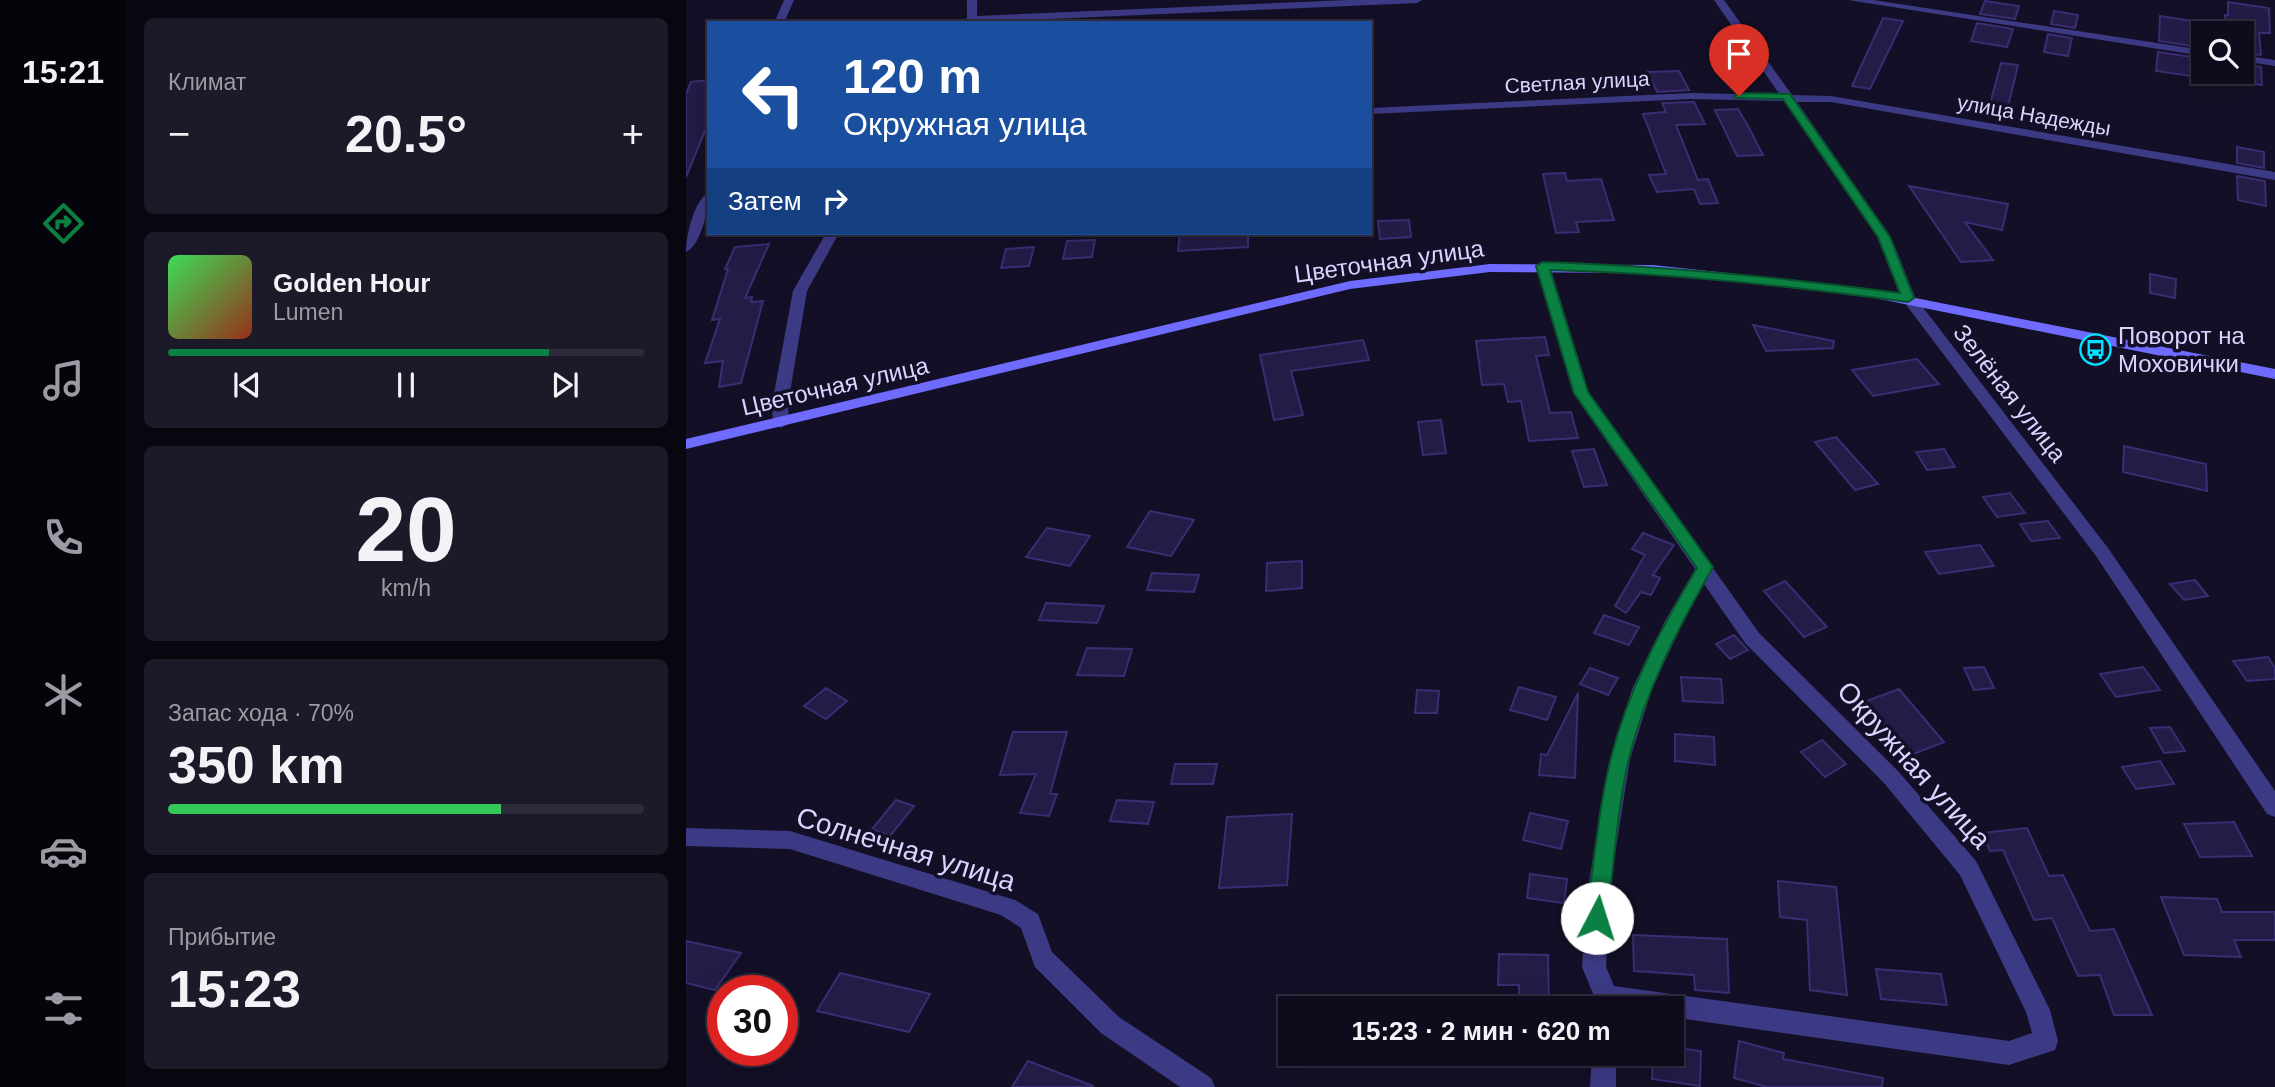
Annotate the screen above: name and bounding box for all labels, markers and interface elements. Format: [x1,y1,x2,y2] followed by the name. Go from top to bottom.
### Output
[2191,21,2254,84] map controls
[2191,21,2254,84] button: search
[1709,24,1769,96] pin
[1720,35,1758,73] icon: arrive
[728,49,819,140] icon: left
[843,49,982,103] text: 120 m
[22,54,104,90] text: 15:21
[1504,67,1650,97] street label: Светлая улица
[168,69,246,95] text: Климат
[1955,90,2113,140] street label: улица Надежды
[345,105,467,163] text: 20.5°
[843,106,1087,142] text: Окружная улица
[168,113,190,155] text: −
[622,113,644,155] text: +
[816,182,854,220] icon: right
[728,186,802,216] text: Затем
[39,199,88,248] icon: directions
[1293,234,1486,288] street label: Цветочная улица
[273,268,430,298] text: Golden Hour
[273,299,343,325] text: Lumen
[1948,319,2072,467] street label: Зелёная улица
[2118,322,2246,377] place label: Поворот на Моховички
[2078,332,2112,366] bus stop icon: Поворот на Моховички
[739,351,932,421] street label: Цветочная улица
[39,356,88,405] icon: music
[228,366,266,404] icon: previous
[387,366,425,404] icon: pause
[546,366,584,404] icon: next
[355,479,457,580] text: 20
[39,513,88,562] icon: phone
[381,575,431,601] text: km/h
[39,670,88,719] icon: climate
[1831,675,1997,855] street label: Окружная улица
[168,700,354,726] text: Запас хода · 70%
[168,736,344,794] text: 350 km
[793,801,1020,897] street label: Солнечная улица
[39,827,88,876] icon: car
[1560,881,1634,955] position arrow
[168,924,276,950] text: Прибытие
[168,960,301,1018] text: 15:23
[707,975,798,1066] speed limit sign: 30
[39,984,88,1033] icon: filters
[1351,1016,1611,1046] text: 15:23 · 2 мин · 620 m

